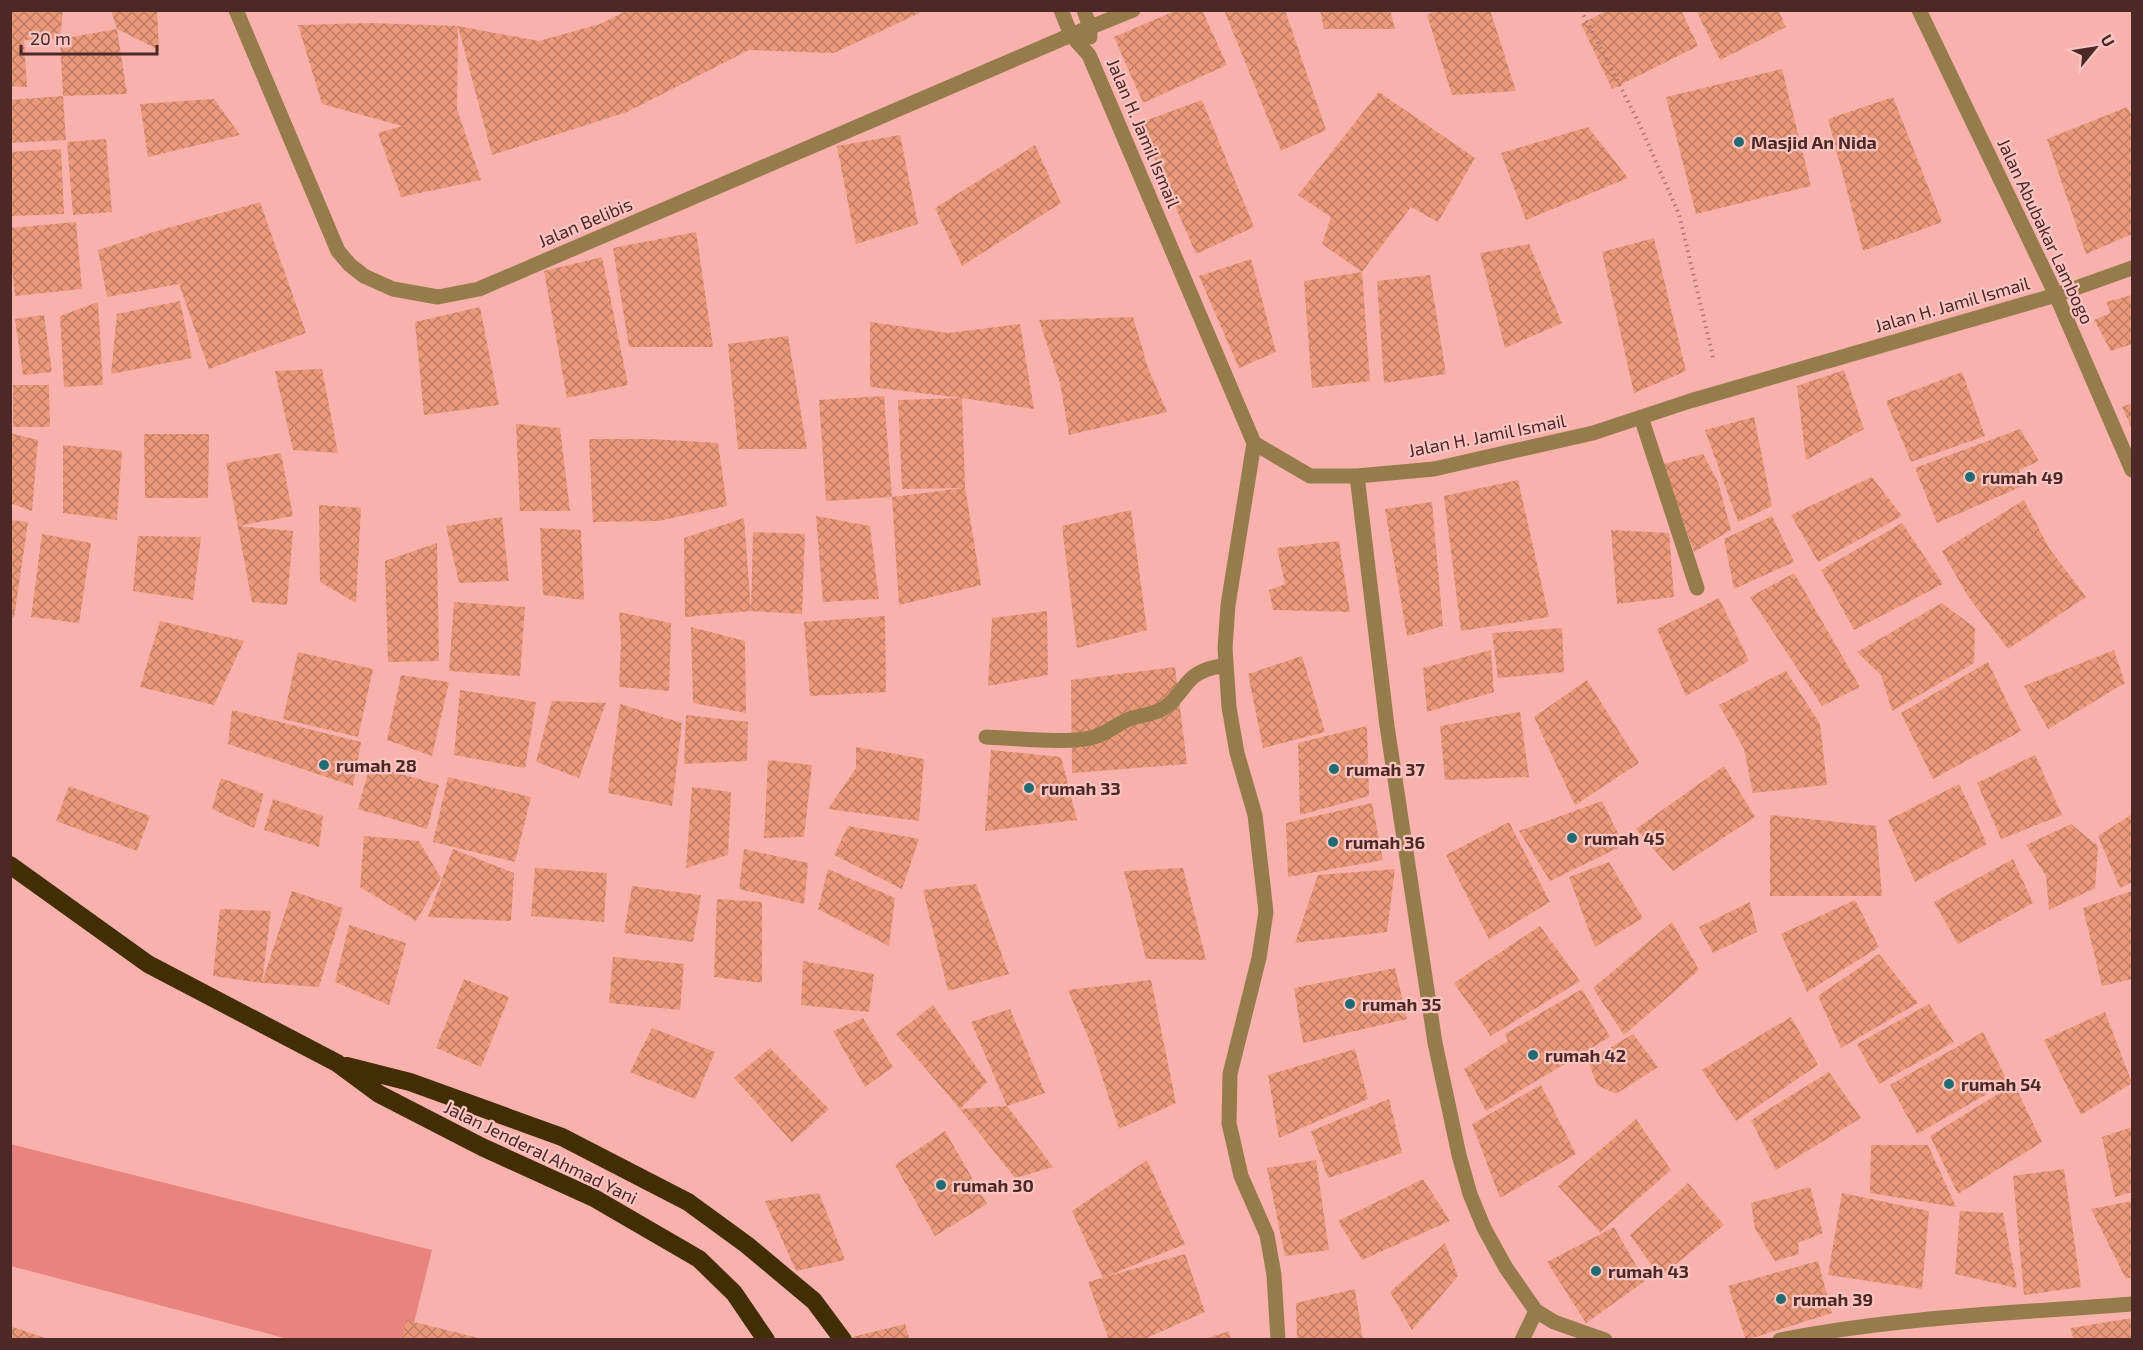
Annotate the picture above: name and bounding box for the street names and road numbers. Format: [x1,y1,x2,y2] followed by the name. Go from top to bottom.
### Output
[1103,55,1186,212] street label: Jalan H. Jamil Ismail
[1993,135,2099,327] street label: Jalan Abubakar Lambogo
[535,192,635,252] street label: Jalan Belibis
[1872,271,2033,337] street label: Jalan H. Jamil Ismail
[1406,409,1568,461] street label: Jalan H. Jamil Ismail
[441,1096,641,1208] street label: Jalan Jenderal Ahmad Yani

